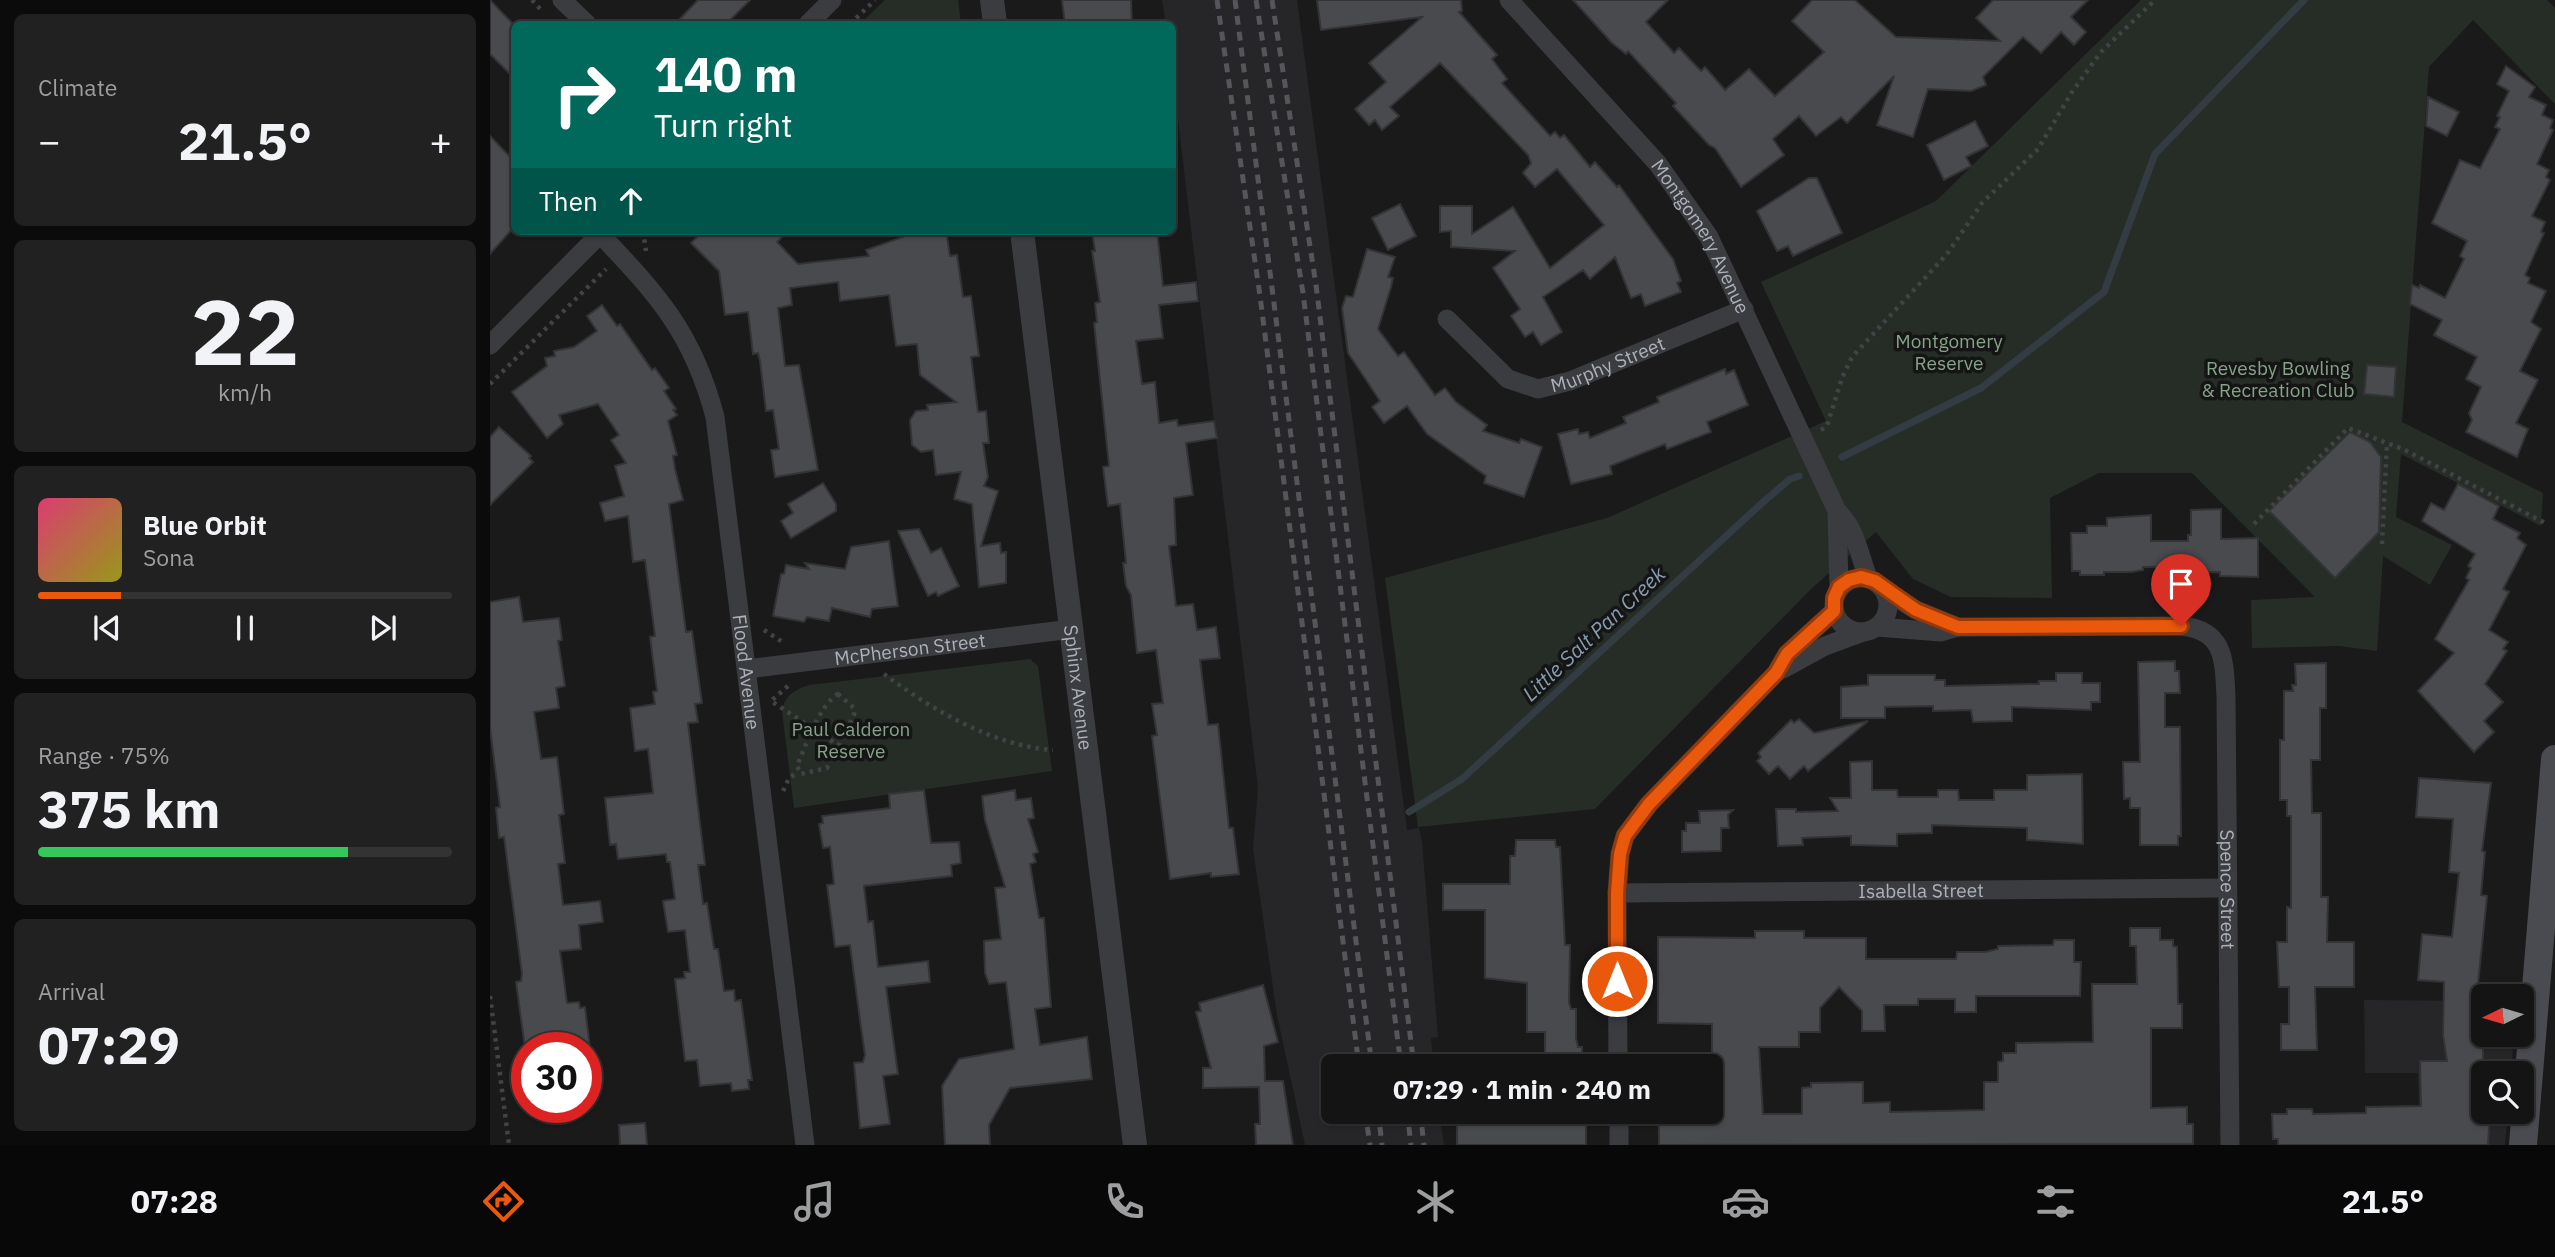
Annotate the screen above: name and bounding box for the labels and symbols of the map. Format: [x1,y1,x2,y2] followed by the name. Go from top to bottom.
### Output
[1646,154,1755,317] street label: Montgomery Avenue
[1895,329,2003,375] park label: Montgomery Reserve
[1548,331,1668,397] street label: Murphy Street
[2201,356,2355,402] park label: Revesby Bowling & Recreation Club
[2151,554,2211,626] pin
[1516,559,1672,707] water label: Little Salt Pan Creek
[727,613,766,731] street label: Flood Avenue
[1059,624,1098,752] street label: Sphinx Avenue
[833,628,987,670] street label: McPherson Street
[792,717,910,763] park label: Paul Calderon Reserve
[2215,829,2240,949] street label: Spence Street
[1858,878,1984,903] street label: Isabella Street
[1580,944,1654,1018] position arrow
[2471,984,2534,1046] north arrow
[511,1032,602,1123] speed limit sign: 30

